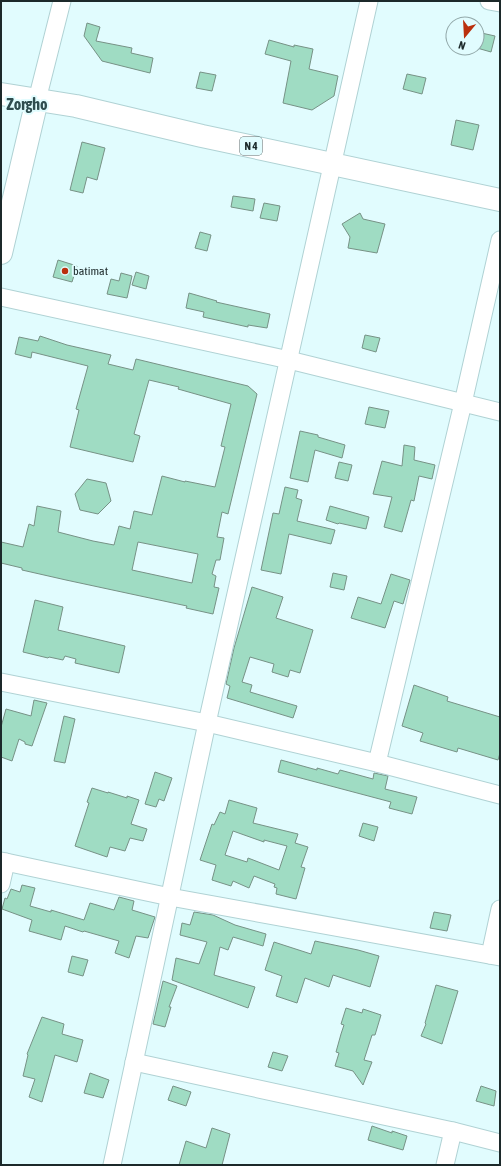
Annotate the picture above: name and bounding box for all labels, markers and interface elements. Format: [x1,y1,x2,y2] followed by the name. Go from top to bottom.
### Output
[445,16,485,56] north arrow
[457,39,467,52] text: N
[6,95,48,113] district label: Zorgho
[240,137,262,155] road number: N 4
[73,264,109,278] place label: batimat
[60,266,70,276] marker: batimat

